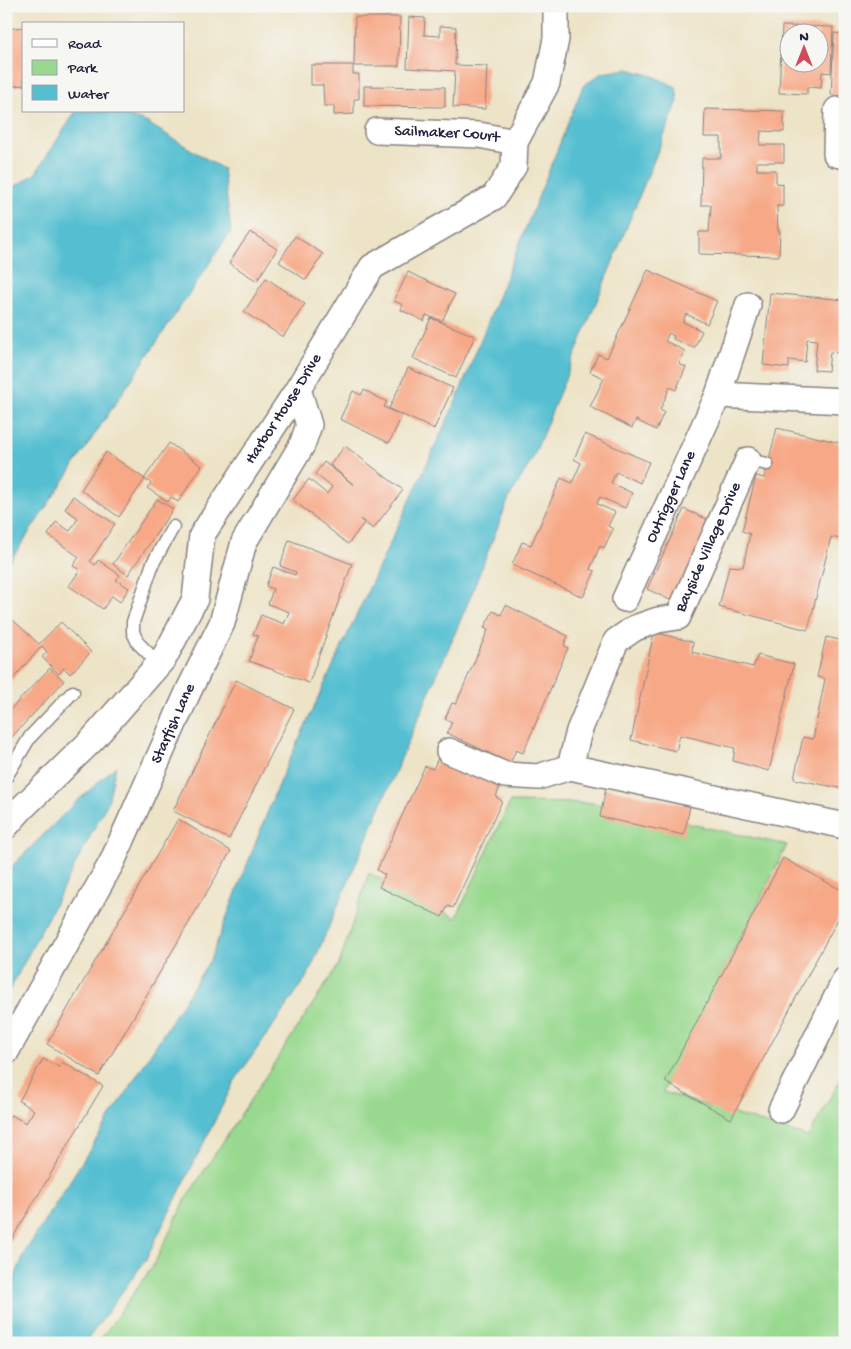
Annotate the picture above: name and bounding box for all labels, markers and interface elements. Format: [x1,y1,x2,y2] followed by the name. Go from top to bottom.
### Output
[22,22,185,112] legend
[778,22,828,72] north arrow
[799,29,809,46] text: N
[68,36,102,54] text: Road
[67,60,98,78] text: Park
[68,86,110,104] text: Water
[394,122,502,149] street label: Sailmaker Court
[241,350,327,468] street label: Harbor House Drive
[642,447,701,546] street label: Outrigger Lane
[671,479,746,616] street label: Bayside Village Drive
[148,680,200,767] street label: Starfish Lane

